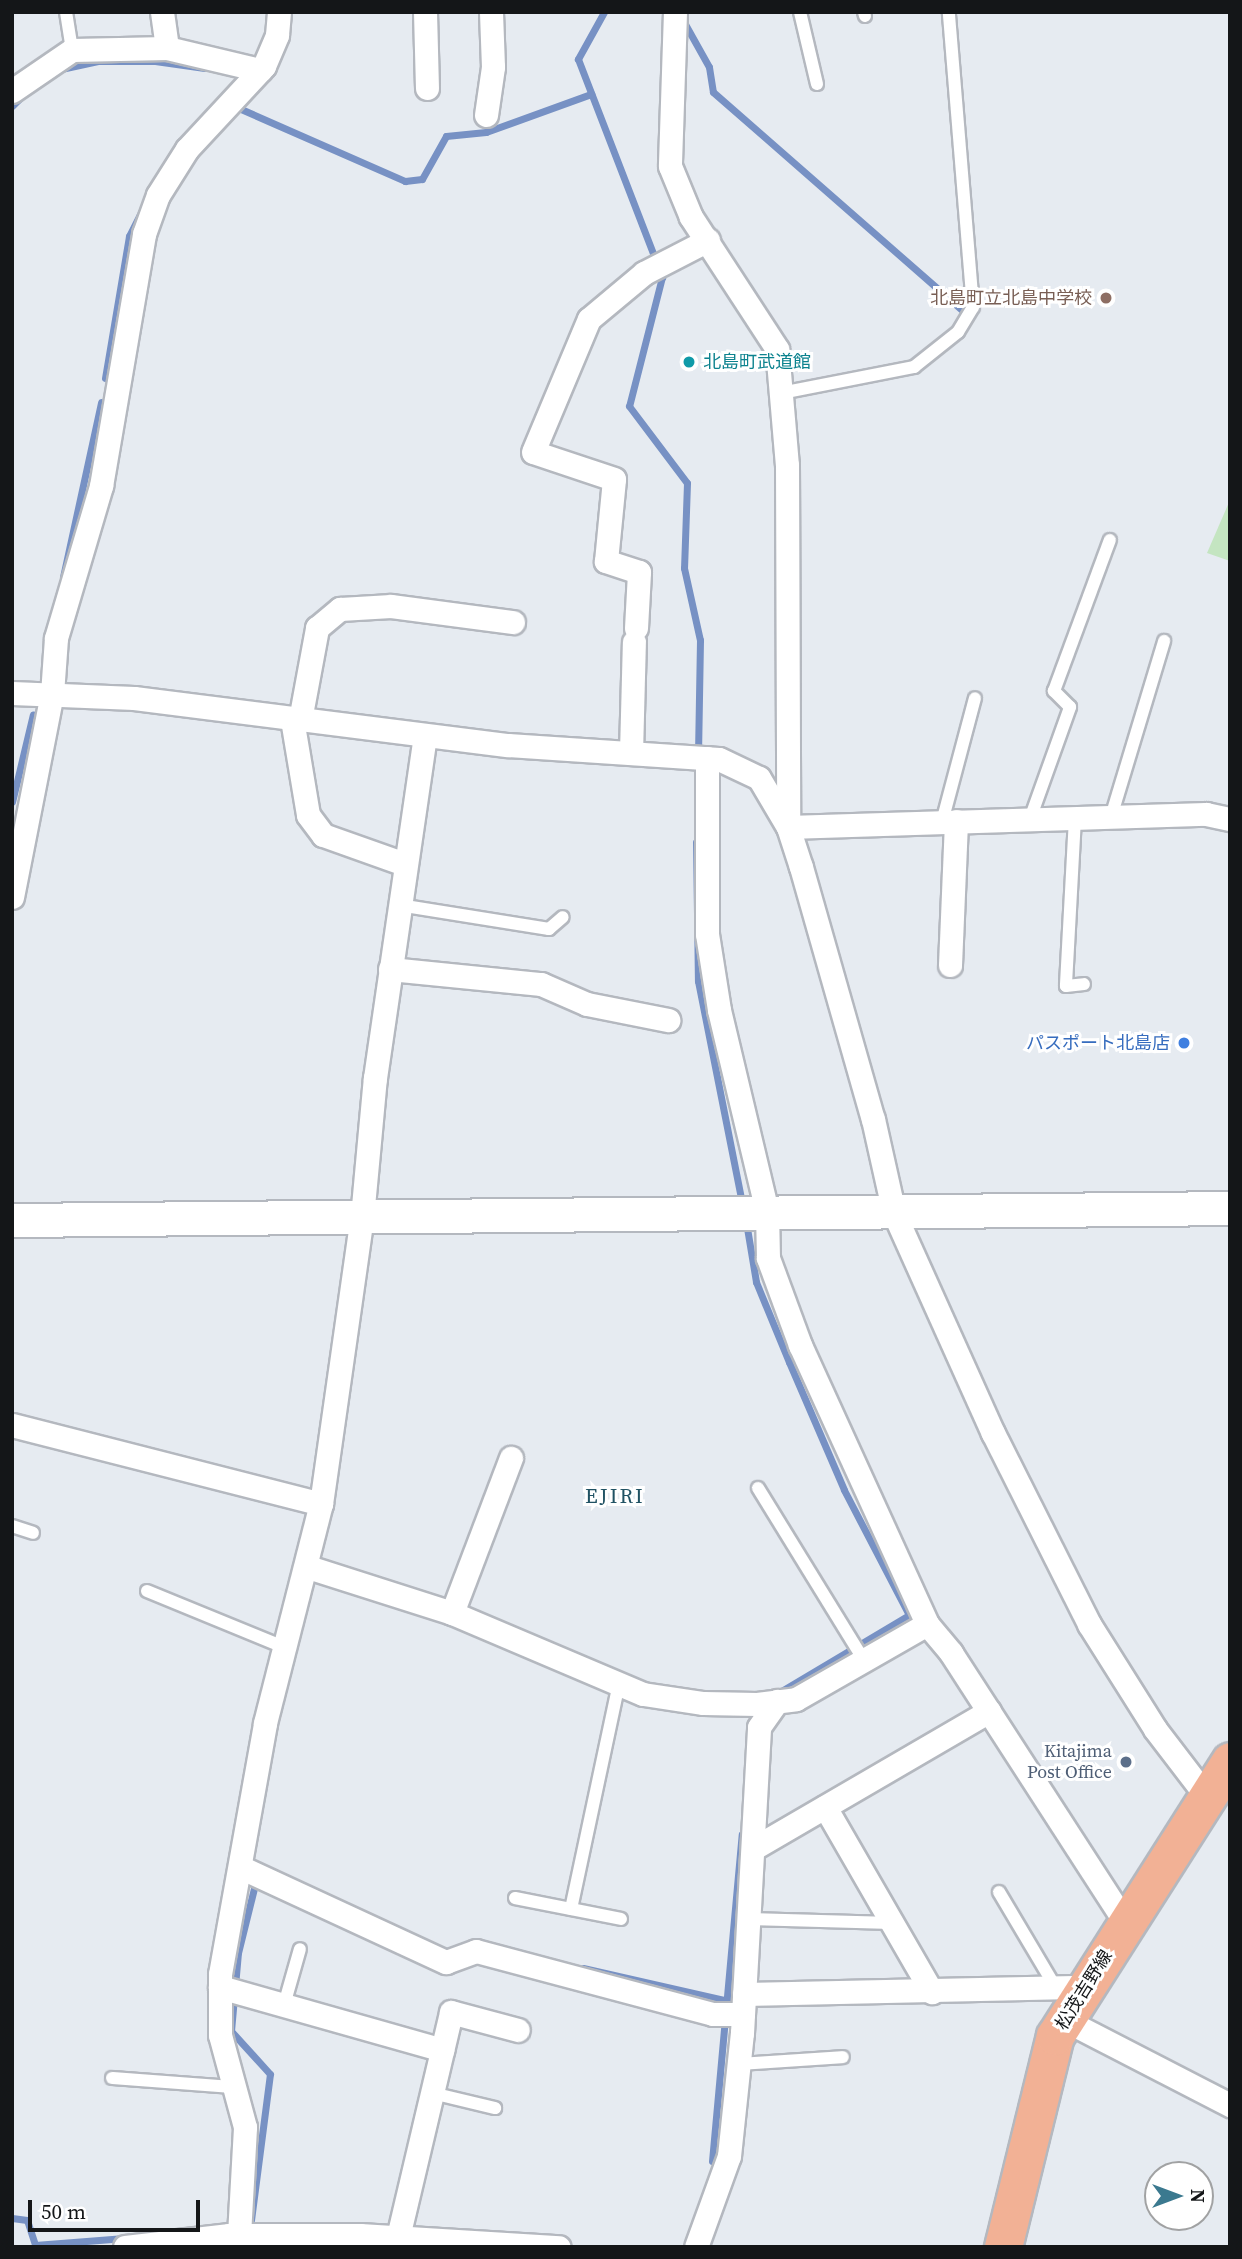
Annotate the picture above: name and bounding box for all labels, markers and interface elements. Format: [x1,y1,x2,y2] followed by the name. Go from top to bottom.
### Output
[930,287,1092,309] place label: 北島町立北島中学校
[1098,290,1114,306] marker: 北島町立北島中学校
[703,351,811,373] place label: 北島町武道館
[681,354,697,370] marker: 北島町武道館
[1026,1032,1170,1054] place label: パスポート北島店
[1176,1035,1192,1051] marker: パスポート北島店
[586,1483,644,1509] district label: EJIRI
[1027,1741,1112,1784] place label: Kitajima Post Office
[1118,1754,1134,1770] marker: Kitajima Post Office
[1051,1946,1117,2034] street label: 松茂吉野線
[1144,2161,1214,2231] north arrow
[32,2186,203,2230] scale bar
[1185,2189,1211,2203] text: N
[41,2197,86,2226] text: 50 m

